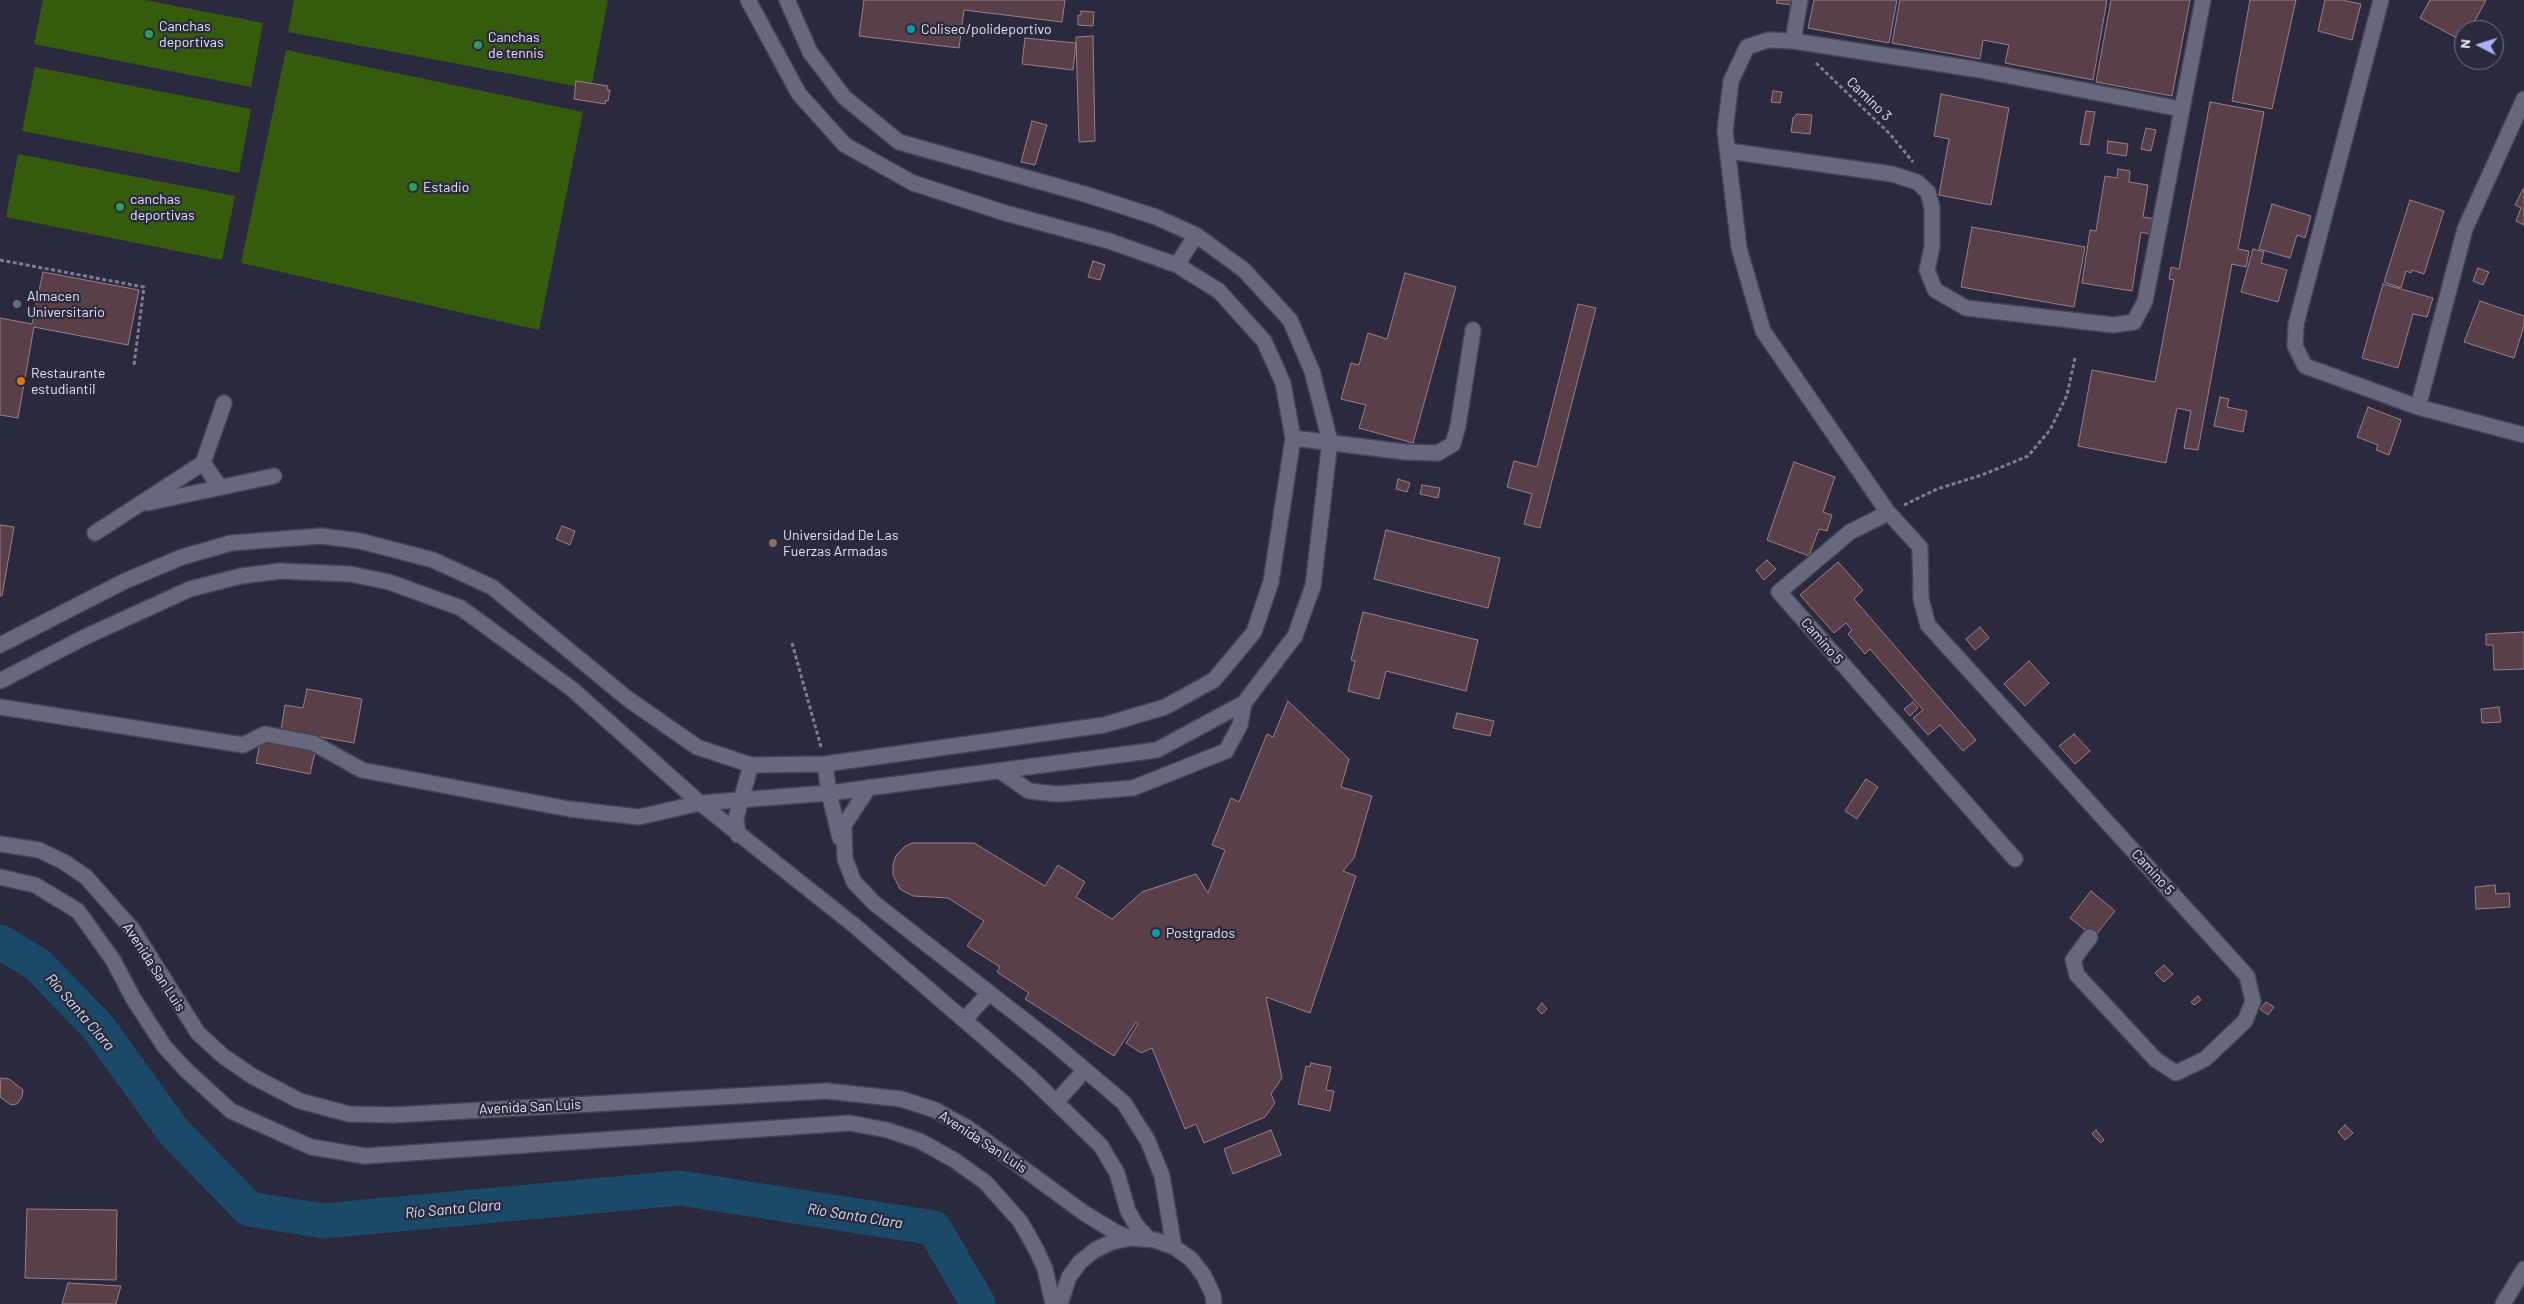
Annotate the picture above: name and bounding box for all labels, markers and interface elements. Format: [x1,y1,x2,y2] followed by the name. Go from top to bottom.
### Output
[159,18,224,50] place label: Canchas deportivas
[2454,20,2504,70] north arrow
[921,21,1052,37] place label: Coliseo/polideportivo
[905,23,917,35] marker: Coliseo/polideportivo
[143,28,155,40] marker: Canchas deportivas
[488,29,544,62] place label: Canchas de tennis
[2456,38,2473,49] text: N
[472,39,484,51] marker: Canchas de tennis
[1843,74,1895,124] street label: Camino 3
[423,179,469,195] place label: Estadio
[407,181,419,193] marker: Estadio
[130,191,195,223] place label: canchas deportivas
[114,201,126,213] marker: canchas deportivas
[27,288,105,321] place label: Almacen Universitario
[11,298,23,310] marker: Almacen Universitario
[31,365,105,398] place label: Restaurante estudiantil
[15,375,27,387] marker: Restaurante estudiantil
[783,527,898,560] place label: Universidad De Las Fuerzas Armadas
[767,537,779,549] marker: Universidad De Las Fuerzas Armadas
[1797,614,1847,668] street label: Camino 5
[2128,846,2178,898] street label: Camino 5
[119,920,189,1014] street label: Avenida San Luis
[1166,925,1235,941] place label: Postgrados
[1150,927,1162,939] marker: Postgrados
[42,970,118,1054] water label: Río Santa Clara
[479,1096,581,1118] street label: Avenida San Luis
[936,1107,1030,1177] street label: Avenida San Luis
[404,1196,502,1222] water label: Río Santa Clara
[806,1200,904,1232] water label: Río Santa Clara

